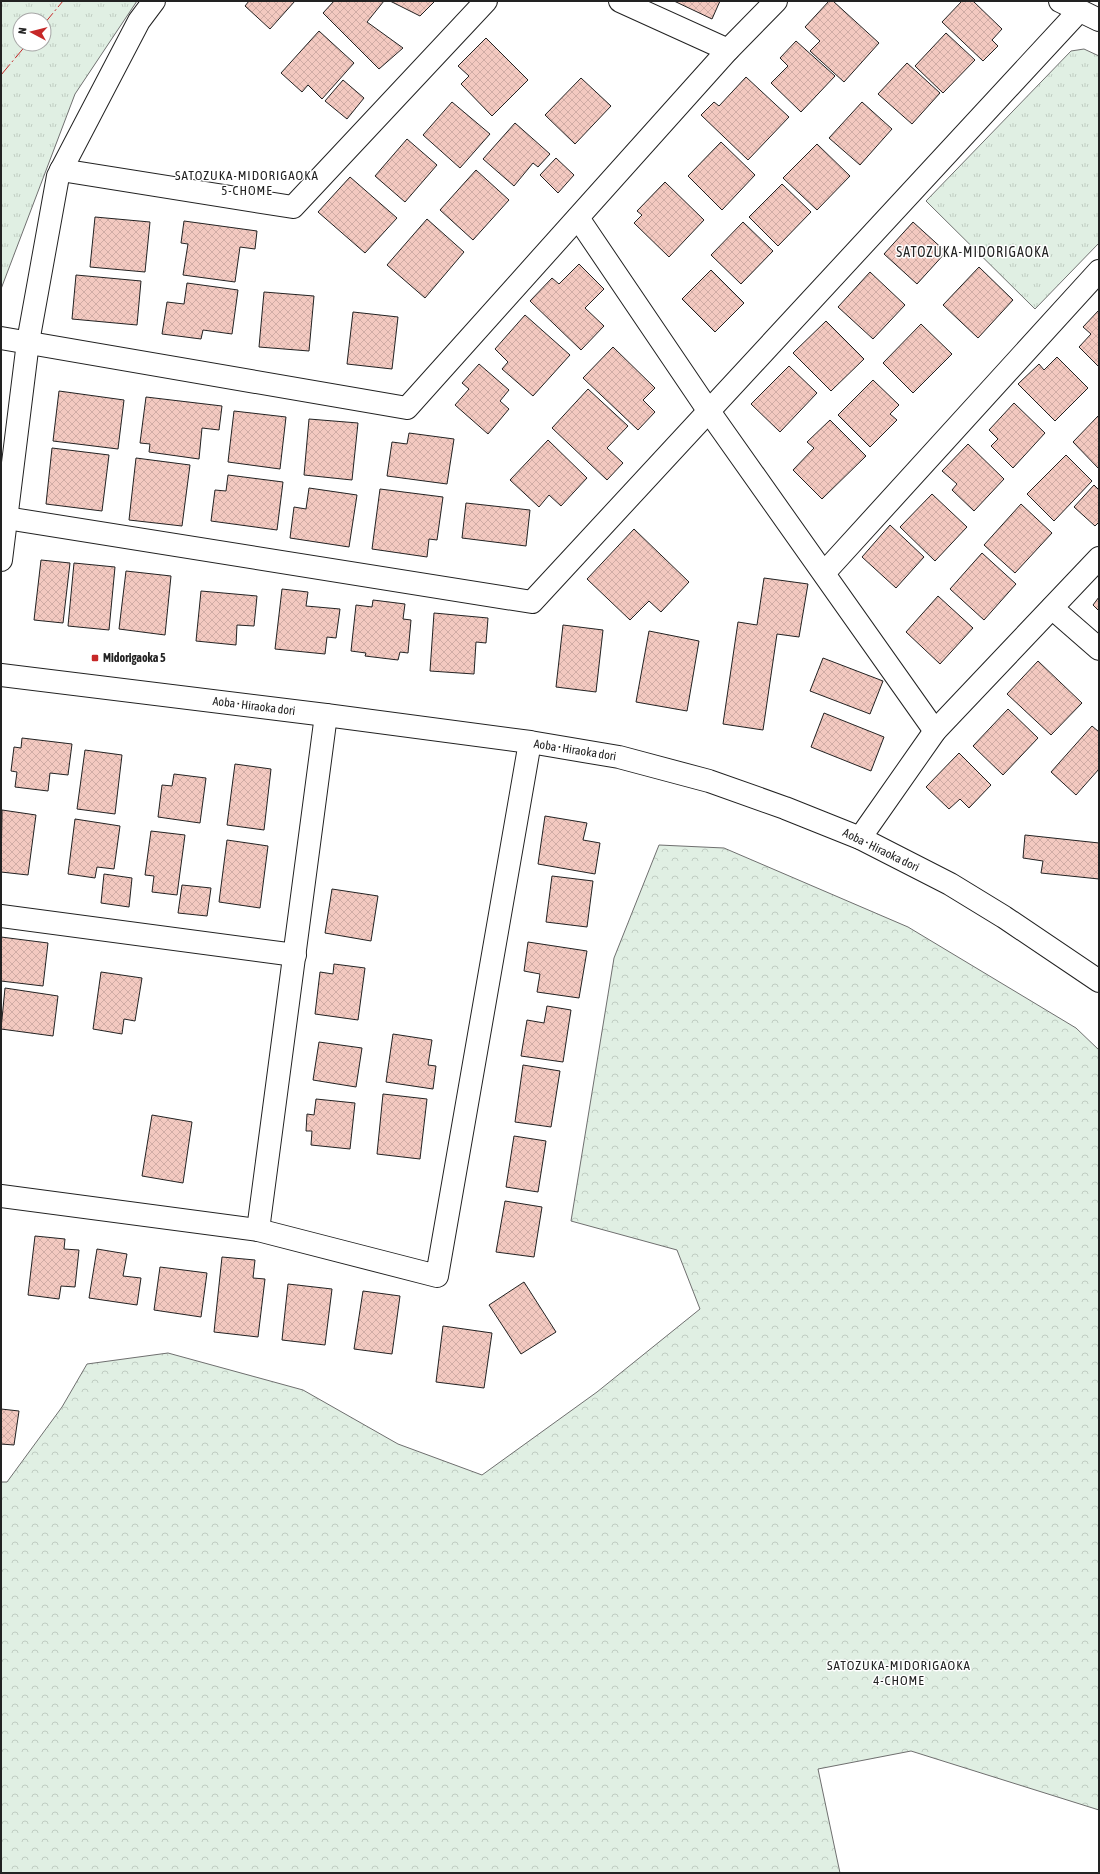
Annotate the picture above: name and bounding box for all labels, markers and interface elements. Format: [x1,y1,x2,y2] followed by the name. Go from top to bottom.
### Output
[12,12,52,52] north arrow
[16,27,28,35] text: N
[175,168,319,198] district label: SATOZUKA-MIDORIGAOKA 5-CHOME
[896,244,1050,260] district label: SATOZUKA-MIDORIGAOKA
[103,651,166,665] place label: Midorigaoka 5
[90,653,100,663] marker: Midorigaoka 5
[212,694,296,718] street label: Aoba･Hiraoka dori
[533,737,617,763] street label: Aoba･Hiraoka dori
[841,825,921,875] street label: Aoba･Hiraoka dori
[827,1658,971,1688] district label: SATOZUKA-MIDORIGAOKA 4-CHOME

